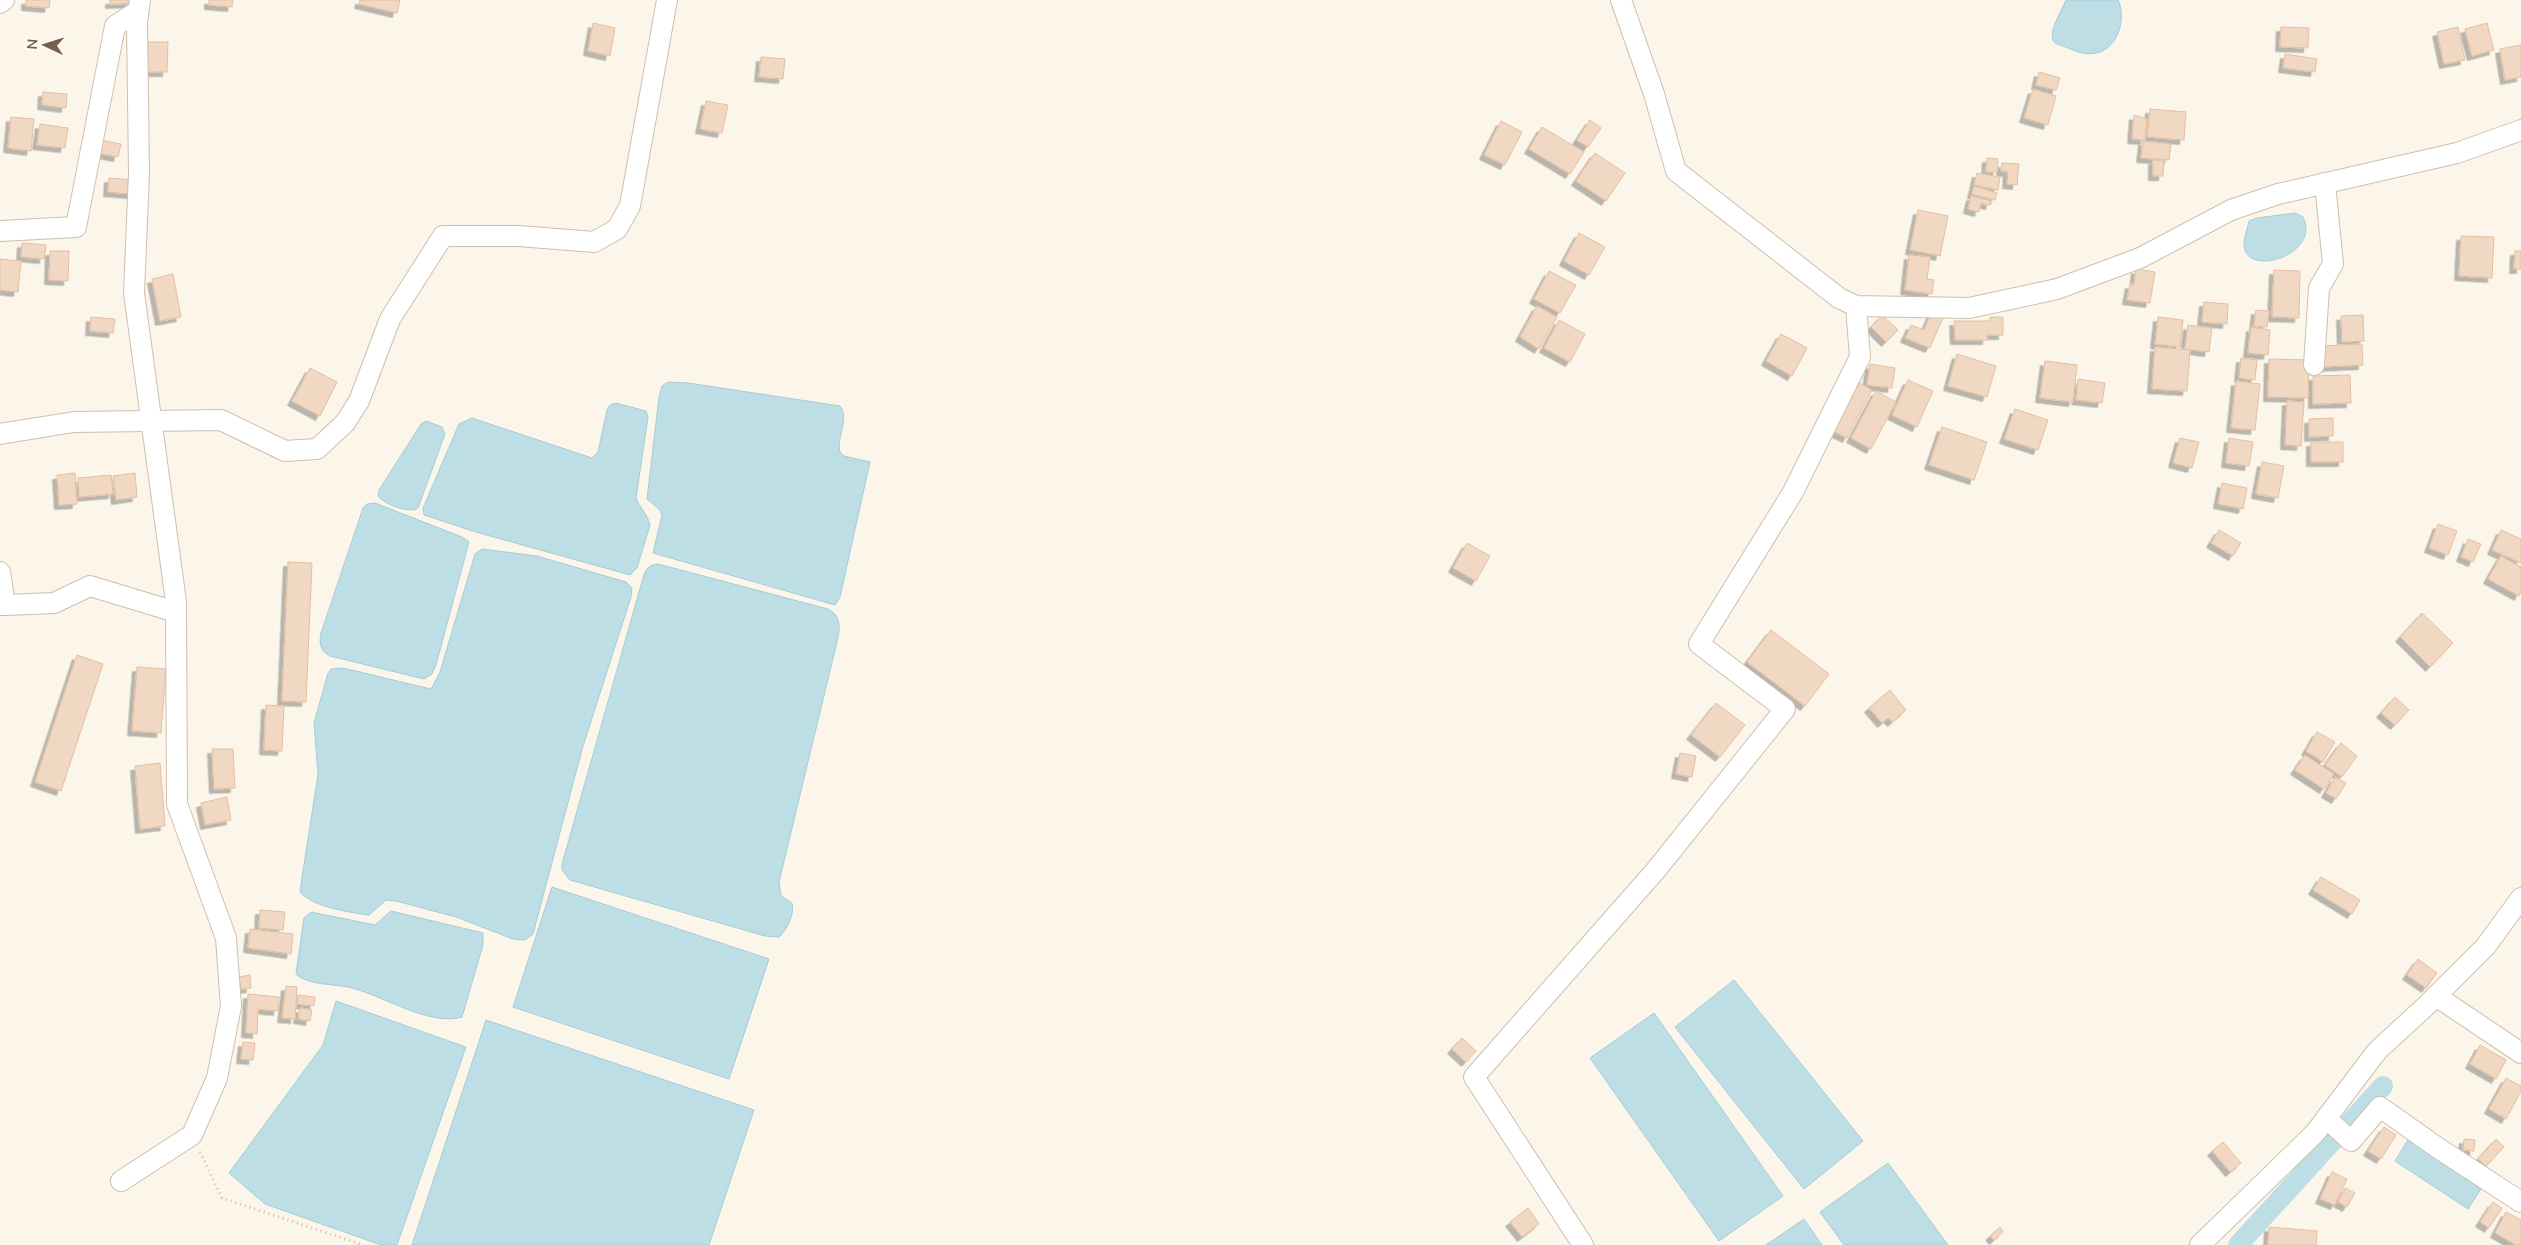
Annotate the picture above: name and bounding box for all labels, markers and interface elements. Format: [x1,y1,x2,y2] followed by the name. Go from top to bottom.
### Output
[20,20,70,70] north arrow
[23,38,41,50] text: N

